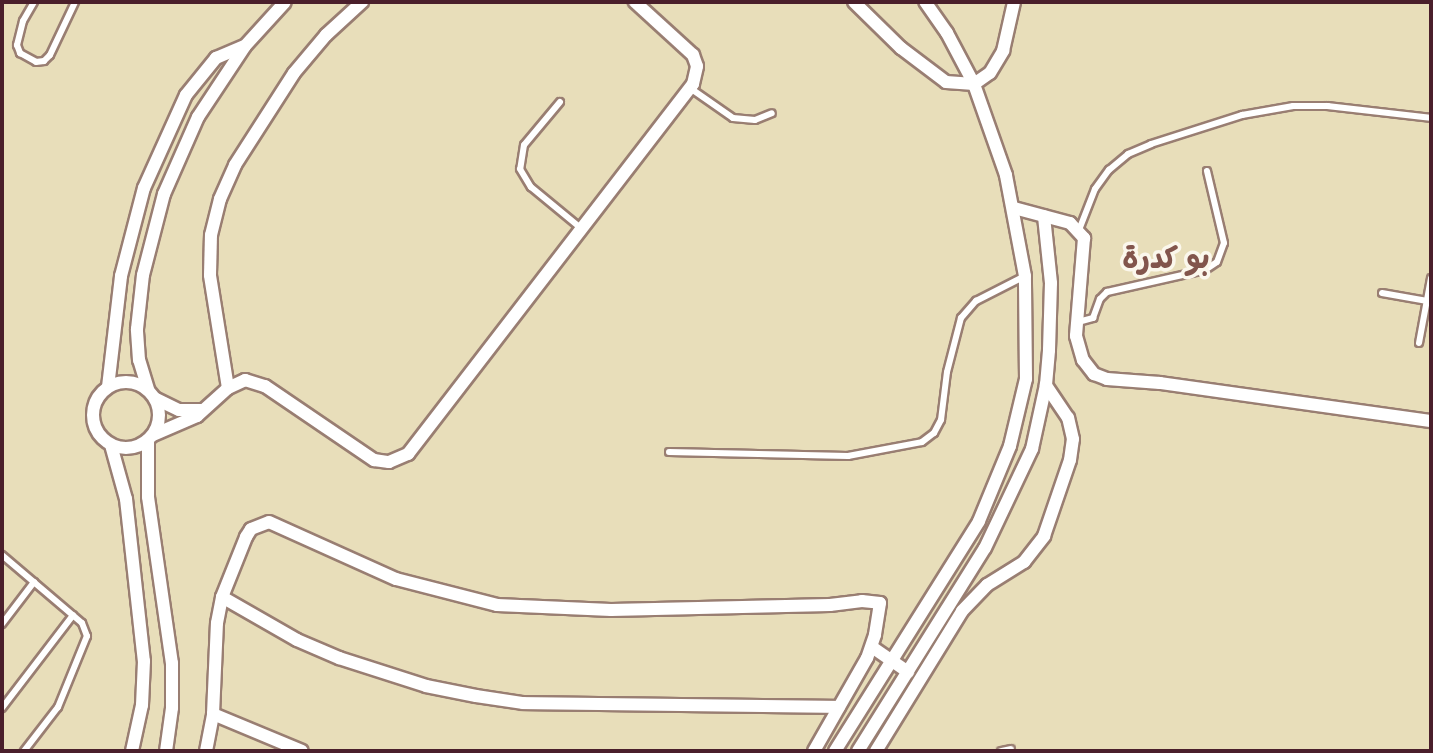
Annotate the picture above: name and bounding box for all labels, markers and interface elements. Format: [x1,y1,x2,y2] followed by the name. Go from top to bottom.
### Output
[1122,242,1210,278] district label: بو كدرة

